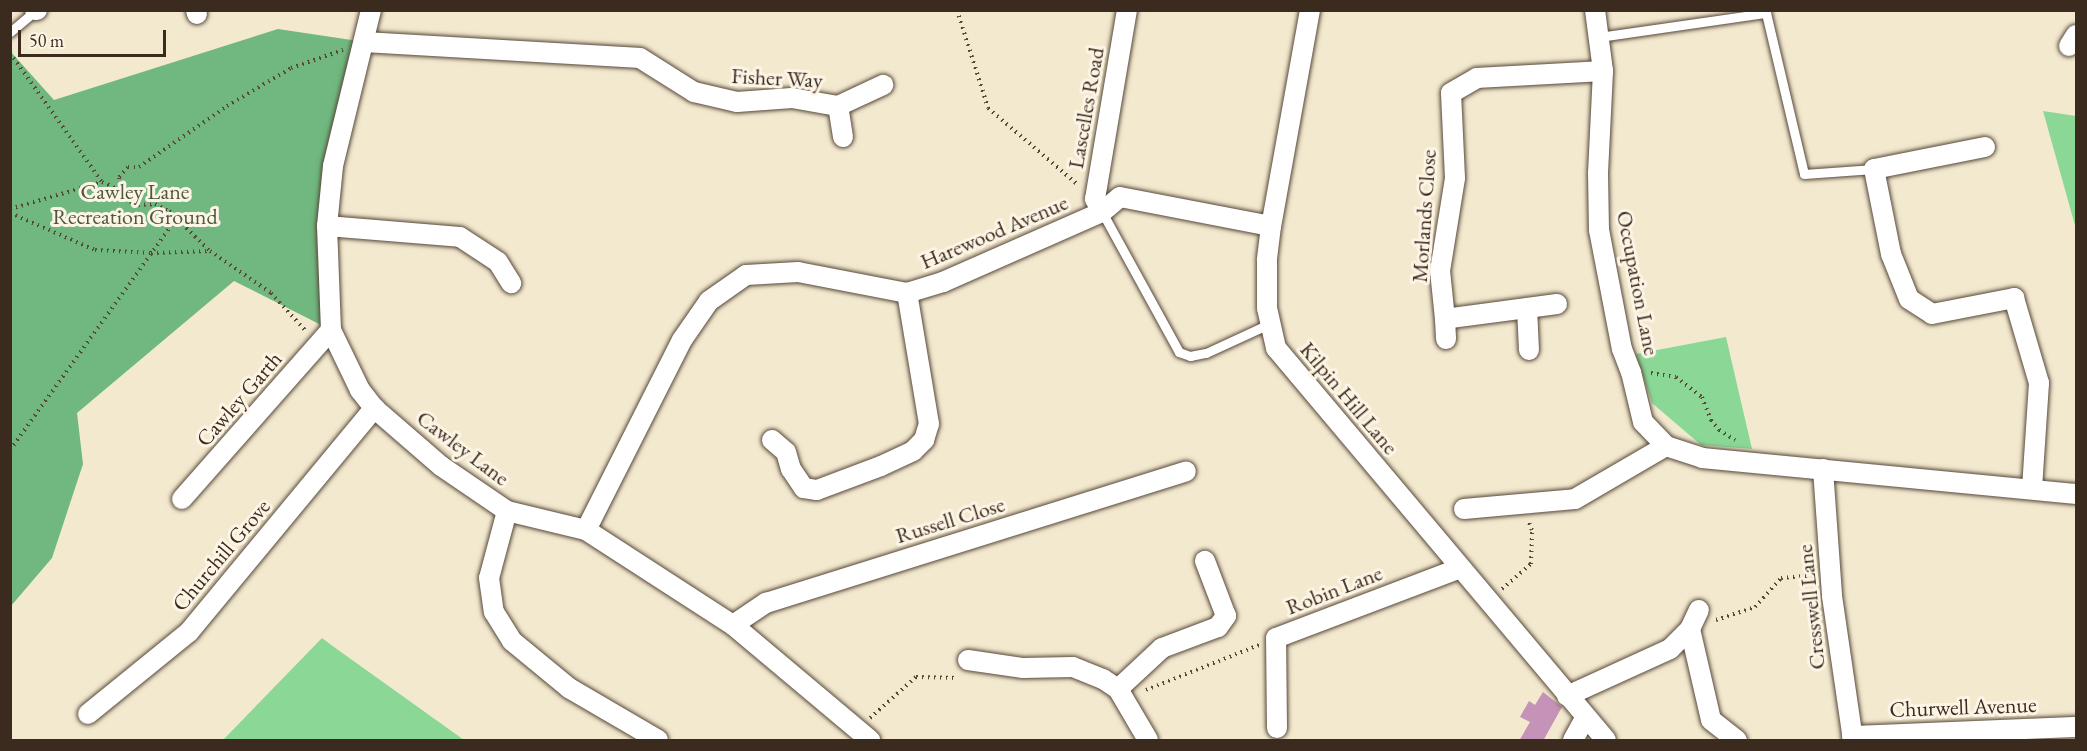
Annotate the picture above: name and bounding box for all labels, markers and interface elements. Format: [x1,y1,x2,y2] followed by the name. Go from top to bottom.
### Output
[21,18,170,56] scale bar
[29,29,64,52] text: 50 m
[1062,45,1110,171] street label: Lascelles Road
[731,62,823,94] street label: Fisher Way
[1406,149,1442,283] street label: Morlands Close
[52,178,218,230] park label: Cawley Lane Recreation Ground
[916,189,1072,275] street label: Harewood Avenue
[1611,209,1665,357] street label: Occupation Lane
[1294,336,1404,460] street label: Kilpin Hill Lane
[191,346,287,452] street label: Cawley Garth
[412,405,514,491] street label: Cawley Lane
[892,491,1008,549] street label: Russell Close
[166,494,276,616] street label: Churchill Grove
[1791,543,1831,671] street label: Cresswell Lane
[1282,560,1386,620] street label: Robin Lane
[1889,691,2037,723] street label: Churwell Avenue

